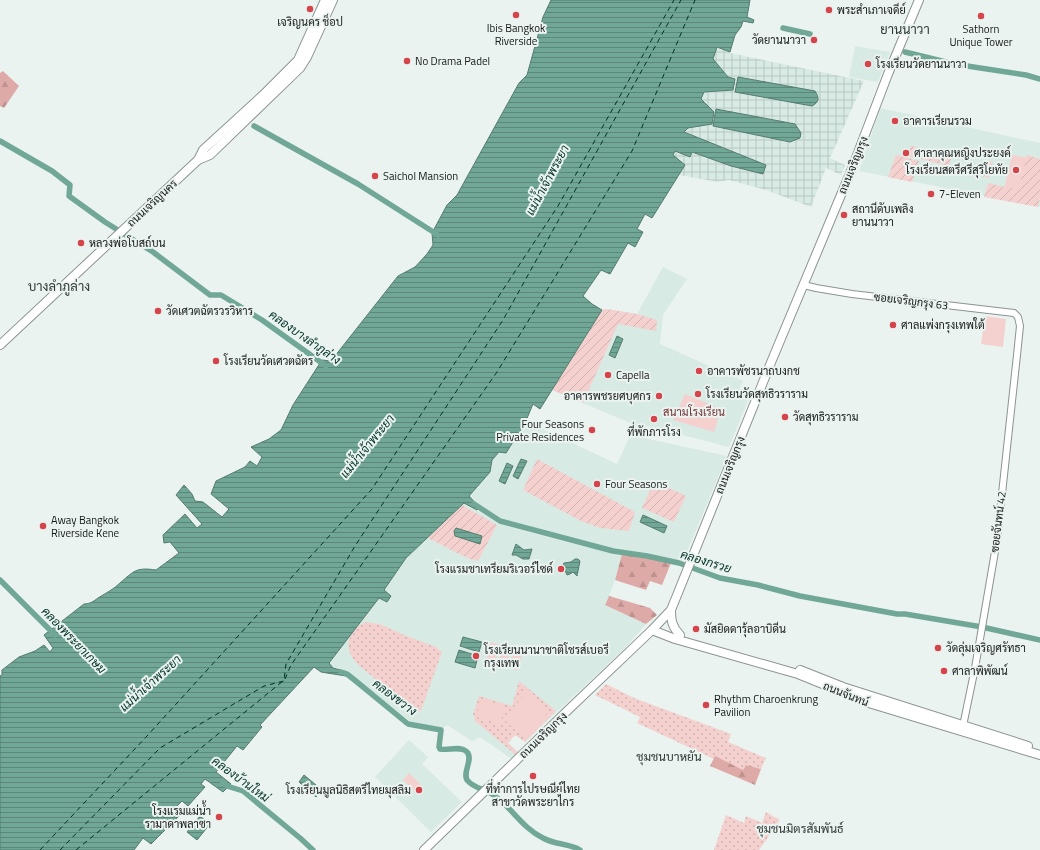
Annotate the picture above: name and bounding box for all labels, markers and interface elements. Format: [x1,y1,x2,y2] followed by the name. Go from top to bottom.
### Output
[837,2,906,18] place label: พระสำเภาเจดีย์
[305,4,315,14] marker: เจริญนคร ช็อป
[824,5,834,15] marker: พระสำเภาเจดีย์
[511,10,521,20] marker: Ibis Bangkok Riverside
[976,11,986,21] marker: Sathorn Unique Tower
[277,13,343,30] place label: เจริญนคร ช็อป
[880,19,930,39] district label: ยานนาวา
[487,20,546,49] place label: Ibis Bangkok Riverside
[949,21,1013,50] place label: Sathorn Unique Tower
[752,32,806,48] place label: วัดยานนาวา
[809,35,819,45] marker: วัดยานนาวา
[415,53,490,69] place label: No Drama Padel
[402,56,412,66] marker: No Drama Padel
[875,56,967,72] place label: โรงเรียนวัดยานนาวา
[863,59,873,69] marker: โรงเรียนวัดยานนาวา
[903,113,972,129] place label: อาคารเรียนรวม
[890,116,900,126] marker: อาคารเรียนรวม
[834,134,873,197] street label: ถนนเจริญกรุง
[520,141,574,219] water label: แม่น้ำเจ้าพระยา
[914,145,1011,162] place label: ศาลาคุณหญิงประยงค์
[901,148,911,158] marker: ศาลาคุณหญิงประยงค์
[904,162,1008,179] place label: โรงเรียนสตรีศรีสุริโยทัย
[1011,165,1021,175] marker: โรงเรียนสตรีศรีสุริโยทัย
[383,168,458,184] place label: Saichol Mansion
[370,171,380,181] marker: Saichol Mansion
[123,176,181,230] street label: ถนนเจริญนคร
[939,186,981,202] place label: 7-Eleven
[926,189,936,199] marker: 7-Eleven
[852,201,913,230] place label: สถานีดับเพลิง ยานนาวา
[839,210,849,220] marker: สถานีดับเพลิง ยานนาวา
[89,235,166,251] place label: หลวงพ่อโบสถ์บน
[76,238,86,248] marker: หลวงพ่อโบสถ์บน
[28,276,90,296] district label: บางลำภูล่าง
[873,288,949,314] street label: ซอยเจริญกรุง 63
[166,303,253,319] place label: วัดเศวตฉัตรวรวิหาร
[265,305,345,369] water label: คลองบางลำภูล่าง
[153,306,163,316] marker: วัดเศวตฉัตรวรวิหาร
[901,317,986,334] place label: ศาลแพ่งกรุงเทพใต้
[888,320,898,330] marker: ศาลแพ่งกรุงเทพใต้
[223,353,313,369] place label: โรงเรียนวัดเศวตฉัตร
[211,356,221,366] marker: โรงเรียนวัดเศวตฉัตร
[707,363,800,379] place label: อาคารพัชรนาถบงกช
[694,366,704,376] marker: อาคารพัชรนาถบงกช
[616,367,650,383] place label: Capella
[603,370,613,380] marker: Capella
[705,386,808,403] place label: โรงเรียนวัดสุทธิวราราม
[564,388,651,405] place label: อาคารพชรยศบุศกร
[693,389,703,399] marker: โรงเรียนวัดสุทธิวราราม
[654,391,664,401] marker: อาคารพชรยศบุศกร
[663,404,725,420] park label: สนามโรงเรียน
[334,409,399,482] water label: แม่น้ำเจ้าพระยา
[793,409,858,426] place label: วัดสุทธิวราราม
[780,412,790,422] marker: วัดสุทธิวราราม
[649,414,659,424] marker: ที่พักภารโรง
[496,416,584,445] place label: Four Seasons Private Residences
[627,421,681,440] place label: ที่พักภารโรง
[587,425,597,435] marker: Four Seasons Private Residences
[711,434,750,497] street label: ถนนเจริญกรุง
[605,476,667,492] place label: Four Seasons
[592,479,602,489] marker: Four Seasons
[986,490,1010,554] street label: ซอยจันทน์ 42
[51,512,120,541] place label: Away Bangkok Riverside Kene
[38,521,48,531] marker: Away Bangkok Riverside Kene
[678,544,734,578] water label: คลองกรวย
[434,561,553,577] place label: โรงแรมชาเทรียมริเวอร์ไซด์
[556,564,566,574] marker: โรงแรมชาเทรียมริเวอร์ไซด์
[37,602,111,678] water label: คลองพระยาเกษม
[704,621,786,638] place label: มัสยิดดารุ้ลอาบิดีน
[691,624,701,634] marker: มัสยิดดารุ้ลอาบิดีน
[946,640,1026,657] place label: วัดลุ่มเจริญศรัทธา
[483,642,609,672] place label: โรงเรียนนานาชาติโชรส์เบอรี กรุงเทพ
[933,643,943,653] marker: วัดลุ่มเจริญศรัทธา
[114,649,185,716] water label: แม่น้ำเจ้าพระยา
[471,651,481,661] marker: โรงเรียนนานาชาติโชรส์เบอรี กรุงเทพ
[952,663,1008,679] place label: ศาลาพิพัฒน์
[939,666,949,676] marker: ศาลาพิพัฒน์
[369,674,422,720] water label: คลองขวาง
[821,678,871,710] street label: ถนนจันทน์
[714,691,819,720] place label: Rhythm Charoenkrung Pavilion
[701,700,711,710] marker: Rhythm Charoenkrung Pavilion
[515,708,571,763] street label: ถนนเจริญกรุง
[636,747,702,766] district label: ชุมชนบาหยัน
[208,751,275,807] water label: คลองบ้านใหม่
[528,771,538,781] marker: ที่ทำการไปรษณีย์ไทย สาขาวัดพระยาไกร
[486,778,580,810] place label: ที่ทำการไปรษณีย์ไทย สาขาวัดพระยาไกร
[285,782,411,799] place label: โรงเรียนมูลนิธิสตรีไทยมุสลิม
[414,785,424,795] marker: โรงเรียนมูลนิธิสตรีไทยมุสลิม
[145,800,211,832] place label: โรงแรมแม่น้ำ รามาดาพลาซา
[214,812,224,822] marker: โรงแรมแม่น้ำ รามาดาพลาซา
[756,819,844,838] district label: ชุมชนมิตรสัมพันธ์

